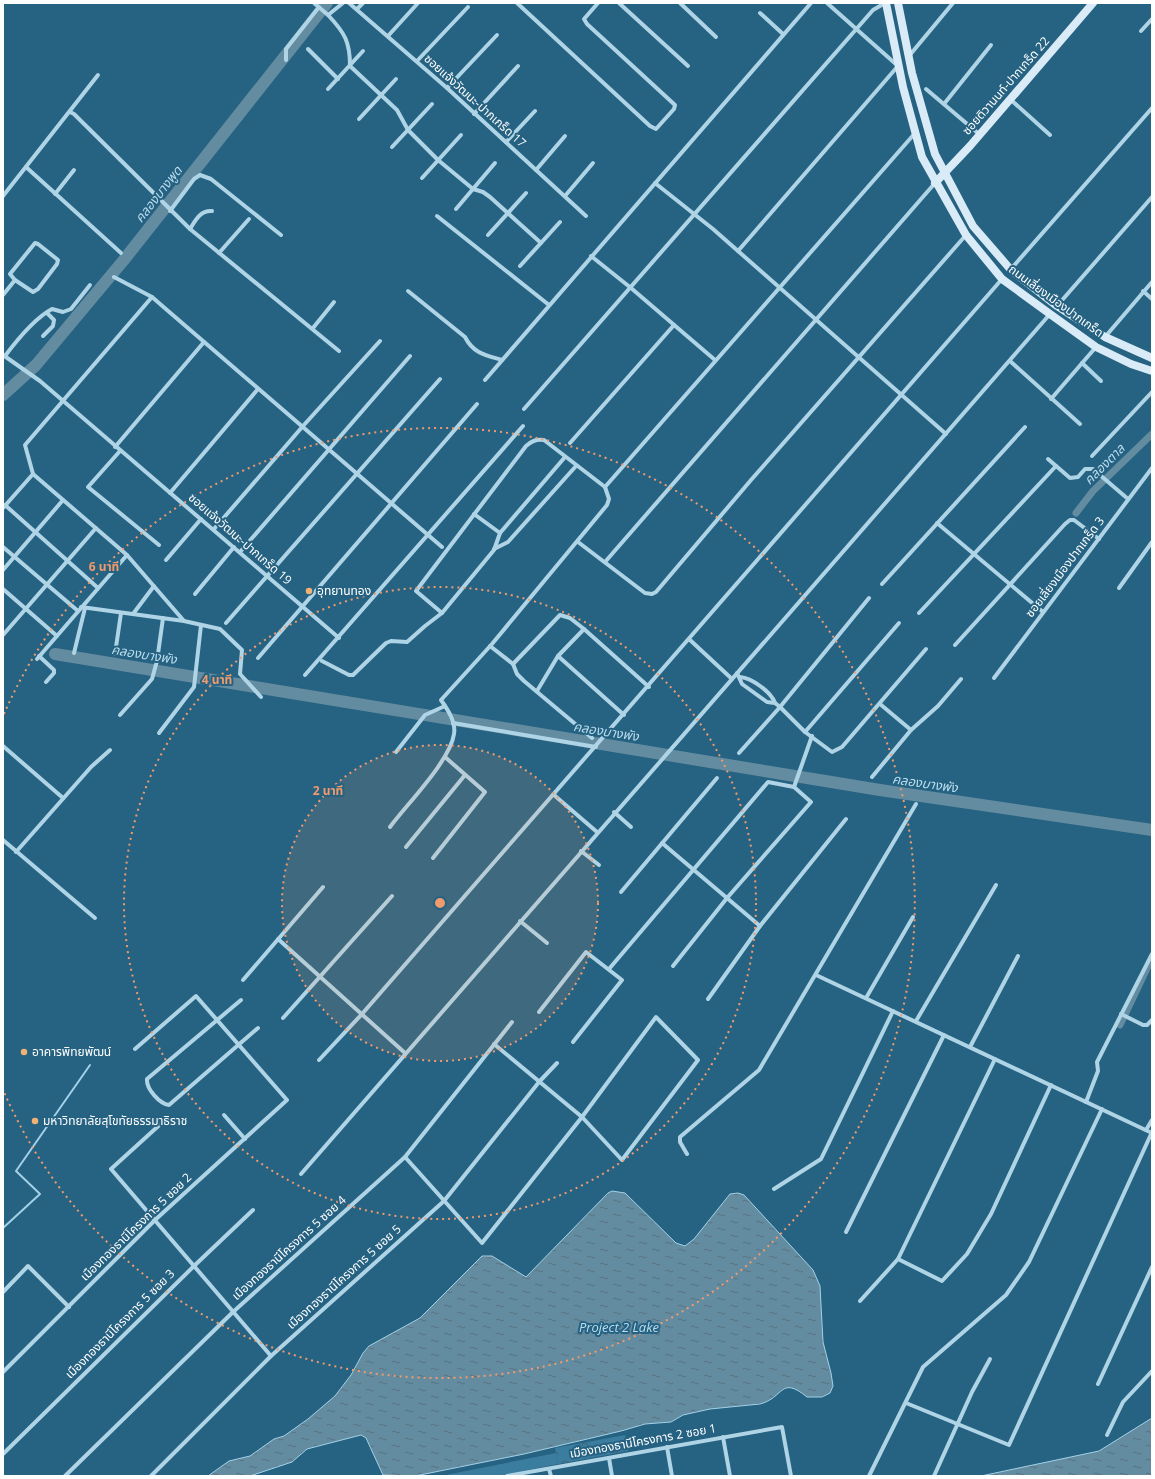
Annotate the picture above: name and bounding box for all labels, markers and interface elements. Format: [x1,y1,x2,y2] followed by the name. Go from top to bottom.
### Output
[958,33,1053,138] street label: ซอยติวานนท์-ปากเกร็ด 22
[421,50,530,151] street label: ซอยแจ้งวัฒนะ-ปากเกร็ด 17
[130,161,186,226] water label: คลองบางพูด
[1005,260,1107,341] street label: ถนนเลี่ยงเมืองปากเกร็ด
[1080,439,1129,488] water label: คลองตาล
[185,489,296,588] street label: ซอยแจ้งวัฒนะ-ปากเกร็ด 19
[1021,513,1108,621] street label: ซอยเลี่ยงเมืองปากเกร็ด 3
[89,558,119,575] text: 6 นาที
[317,582,371,599] place label: อุทยานทอง
[304,586,314,596] marker: อุทยานทอง
[110,640,179,668] water label: คลองบางพัง
[202,671,232,688] text: 4 นาที
[572,717,641,745] water label: คลองบางพัง
[891,769,960,797] water label: คลองบางพัง
[313,782,343,799] text: 2 นาที
[433,896,447,910] centre of rings
[32,1043,111,1060] place label: อาคารพิทยพัฒน์
[19,1047,29,1057] marker: อาคารพิทยพัฒน์
[43,1112,187,1129] place label: มหาวิทยาลัยสุโขทัยธรรมาธิราช
[30,1116,40,1126] marker: มหาวิทยาลัยสุโขทัยธรรมาธิราช
[76,1169,195,1284] street label: เมืองทองธานีโครงการ 5 ซอย 2
[228,1192,350,1304] street label: เมืองทองธานีโครงการ 5 ซอย 4
[283,1221,405,1333] street label: เมืองทองธานีโครงการ 5 ซอย 5
[61,1265,178,1382] street label: เมืองทองธานีโครงการ 5 ซอย 3
[579,1318,660,1336] water label: Project 2 Lake
[568,1419,718,1462] street label: เมืองทองธานีโครงการ 2 ซอย 1

